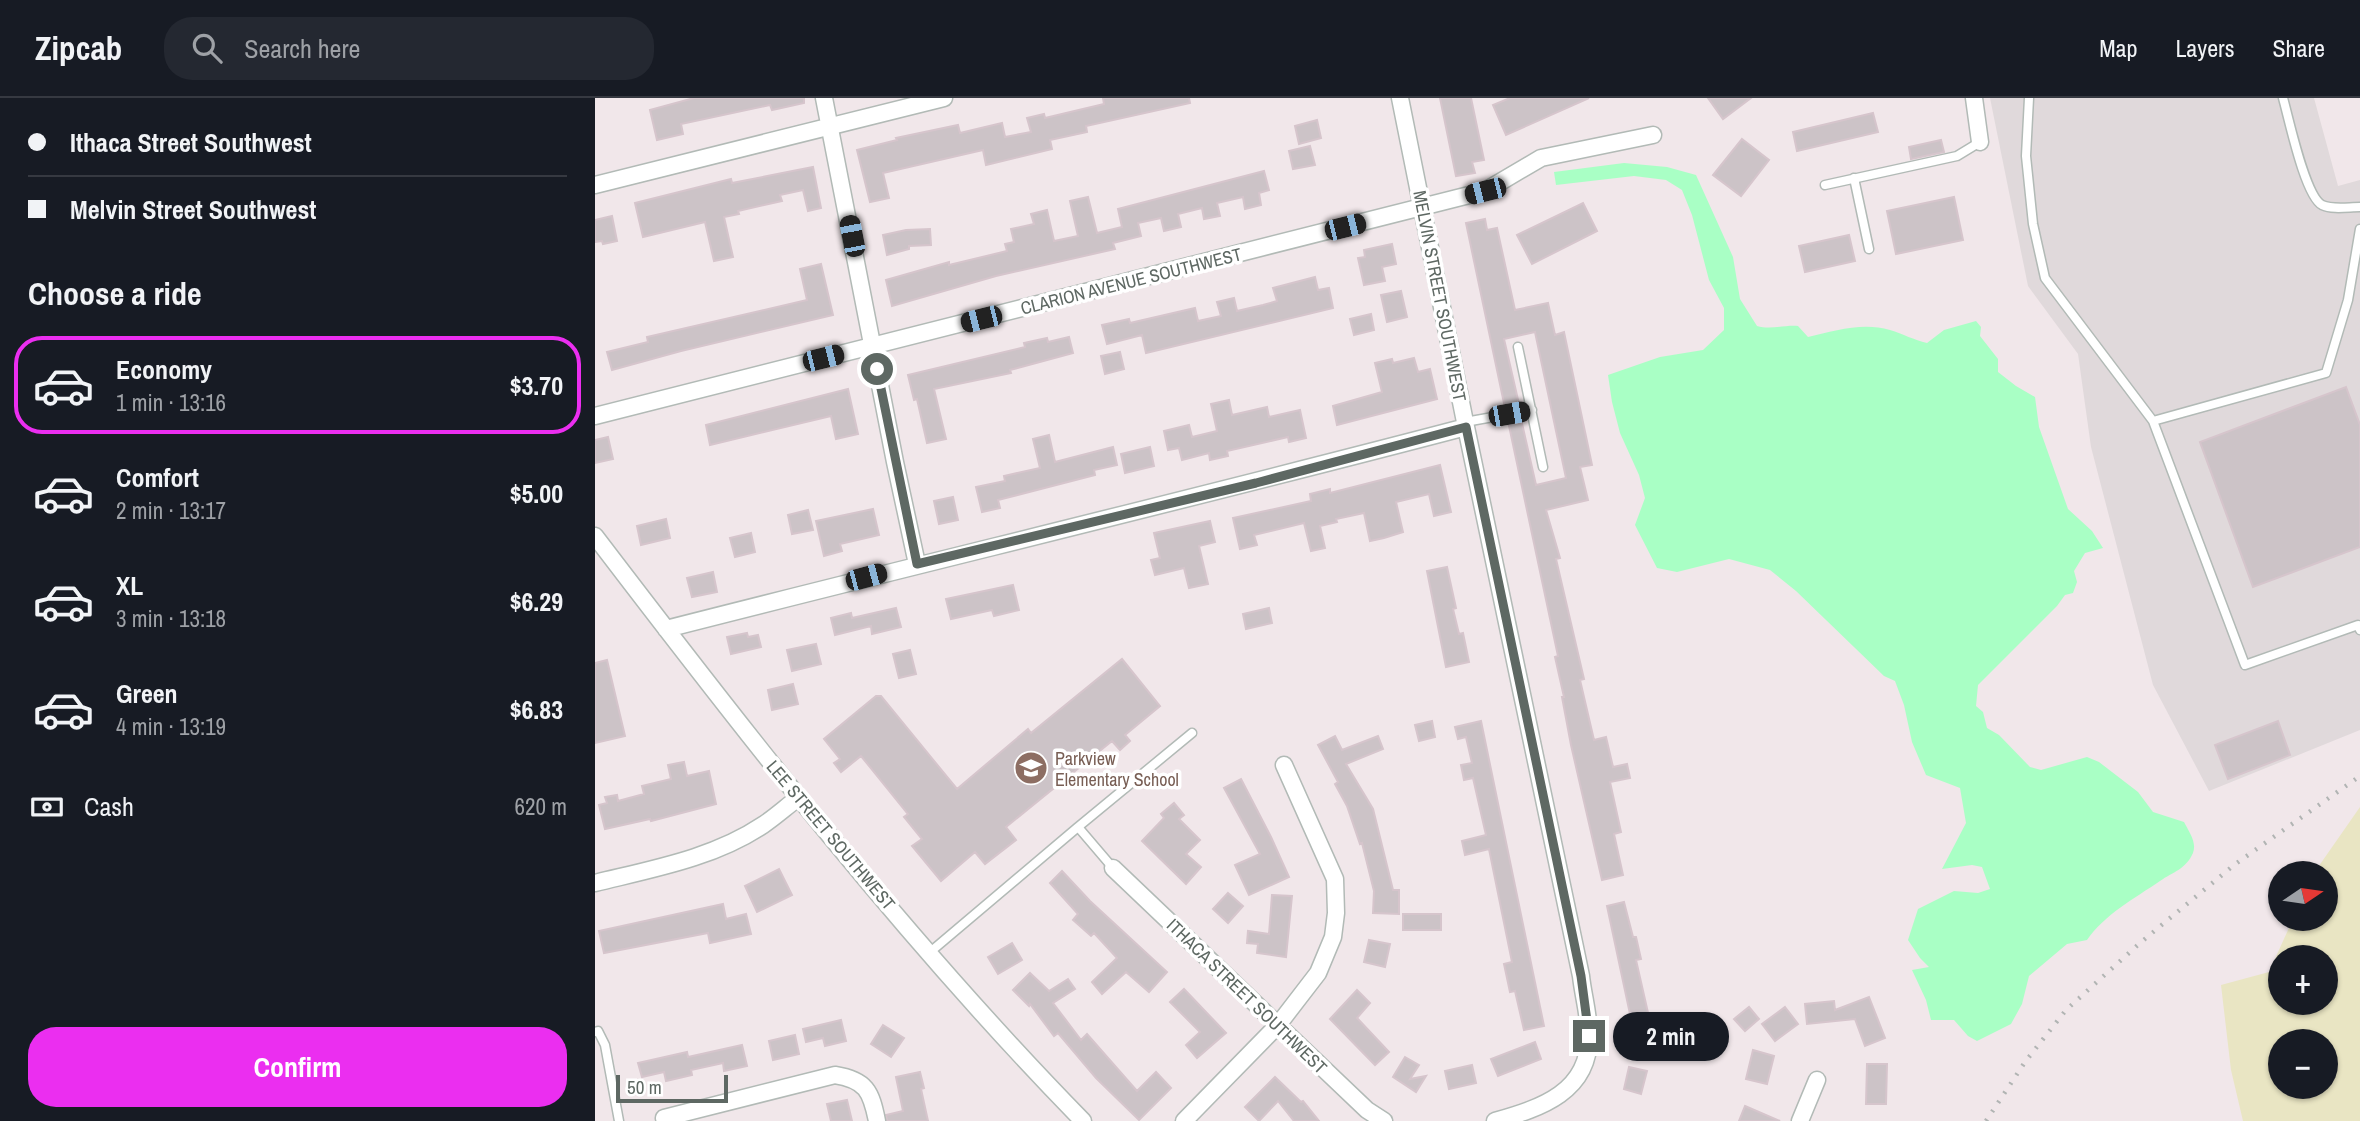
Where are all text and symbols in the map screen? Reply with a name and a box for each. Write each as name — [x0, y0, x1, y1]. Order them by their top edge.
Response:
search box — [164, 17, 654, 80]
text: Zipcab — [35, 26, 122, 70]
icon: search — [188, 29, 226, 67]
text: Search here — [244, 31, 360, 66]
text: Map — [2099, 32, 2137, 64]
text: Layers — [2175, 32, 2234, 64]
text: Share — [2272, 32, 2325, 64]
text: Ithaca Street Southwest — [70, 125, 312, 160]
car — [1463, 176, 1508, 206]
street label: MELVIN STREET SOUTHWEST — [1407, 188, 1473, 404]
text: Melvin Street Southwest — [70, 192, 316, 227]
car — [1323, 212, 1368, 242]
car — [838, 213, 867, 259]
street label: CLARION AVENUE SOUTHWEST — [1018, 241, 1244, 321]
text: Choose a ride — [28, 272, 202, 315]
car — [959, 304, 1004, 334]
car — [801, 343, 846, 373]
text: Economy — [116, 352, 212, 387]
route start — [861, 353, 893, 385]
icon: car — [32, 354, 95, 417]
text: $3.70 — [510, 368, 563, 403]
text: 1 min · 13:16 — [116, 387, 226, 418]
car — [1487, 400, 1532, 428]
text: Comfort — [116, 460, 199, 495]
icon: car — [32, 462, 95, 525]
text: $5.00 — [510, 476, 563, 511]
text: 2 min · 13:17 — [116, 495, 226, 526]
car — [843, 561, 890, 593]
text: XL — [116, 568, 143, 603]
icon: car — [32, 570, 95, 633]
text: $6.29 — [510, 584, 563, 619]
text: 3 min · 13:18 — [116, 603, 226, 634]
text: Green — [116, 676, 178, 711]
icon: car — [32, 678, 95, 741]
text: $6.83 — [510, 692, 563, 727]
text: 4 min · 13:19 — [116, 711, 226, 742]
place label: Parkview Elementary School — [1055, 746, 1179, 792]
school or university icon: Parkview Elementary School — [1012, 749, 1050, 787]
street label: LEE STREET SOUTHWEST — [761, 755, 901, 915]
icon: cash — [28, 788, 66, 826]
text: Cash — [84, 789, 134, 824]
text: 620 m — [515, 791, 567, 822]
north arrow — [2268, 861, 2338, 931]
map controls — [2268, 861, 2338, 1099]
street label: ITHACA STREET SOUTHWEST — [1161, 913, 1333, 1079]
button: + — [2268, 945, 2338, 1015]
callout: 2 min — [1613, 1012, 1729, 1060]
route end — [1573, 1020, 1605, 1052]
text: 2 min — [1646, 1021, 1696, 1052]
button: Confirm — [28, 1027, 567, 1107]
button: − — [2268, 1029, 2338, 1099]
scale bar — [616, 1072, 728, 1104]
text: 50 m — [627, 1074, 662, 1100]

